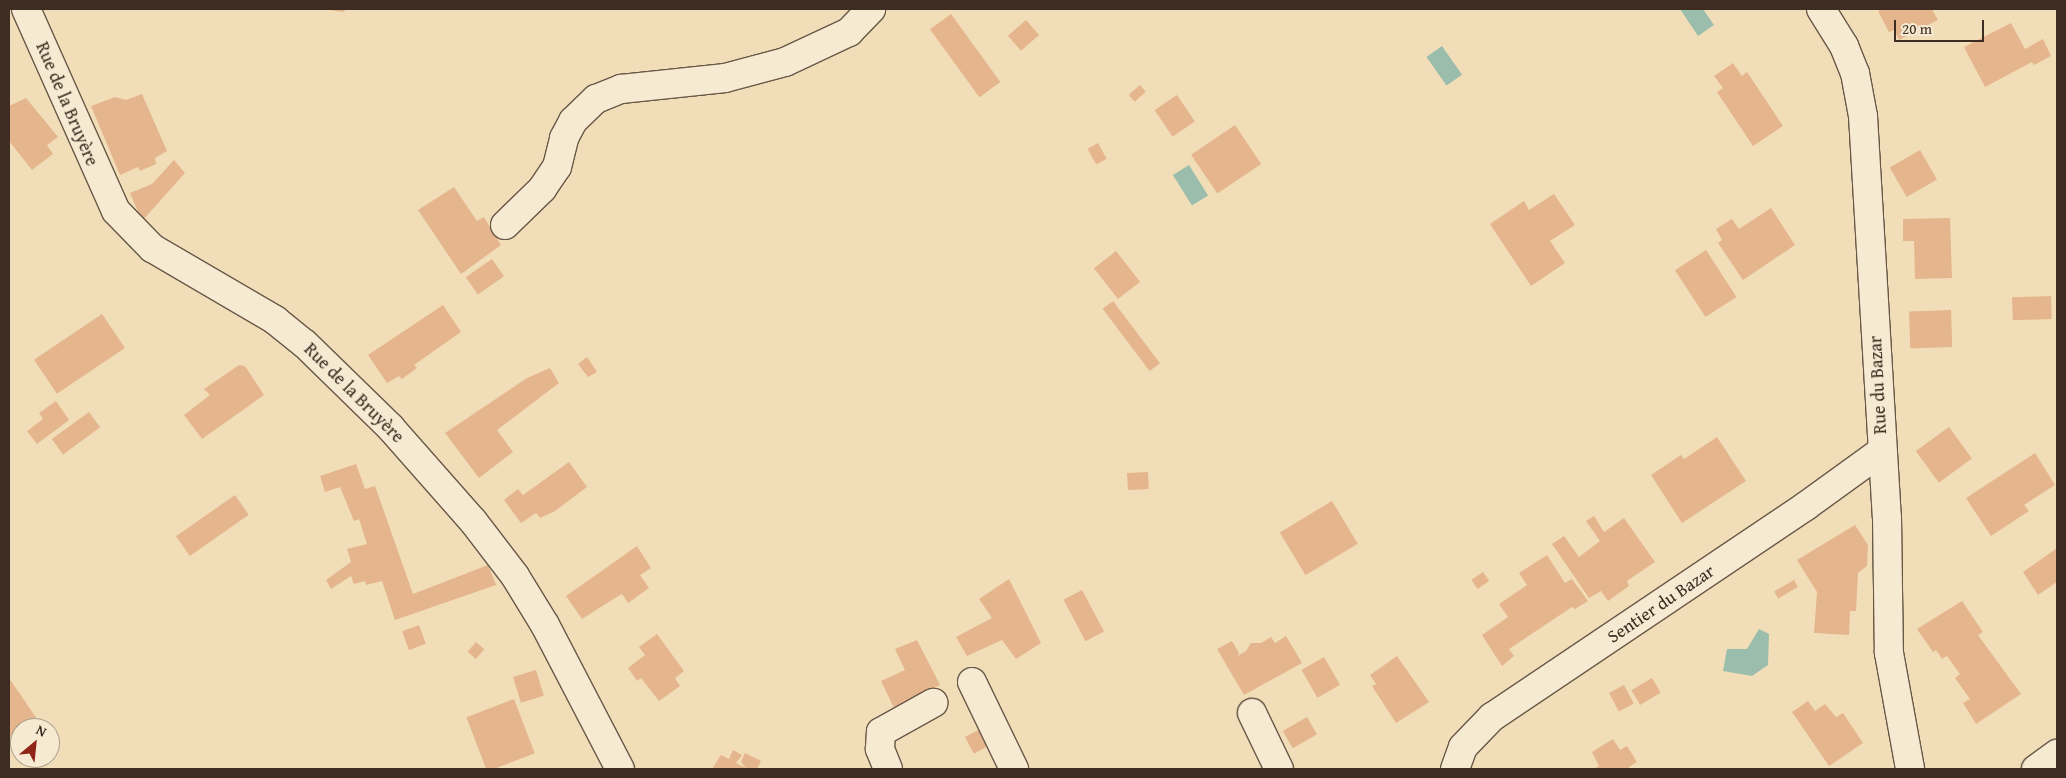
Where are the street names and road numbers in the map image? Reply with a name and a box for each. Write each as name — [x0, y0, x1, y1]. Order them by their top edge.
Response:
street label: Rue de la Bruyère — [31, 39, 103, 169]
street label: Rue du Bazar — [1865, 335, 1891, 435]
street label: Rue de la Bruyère — [300, 339, 408, 447]
street label: Sentier du Bazar — [1603, 560, 1719, 648]

